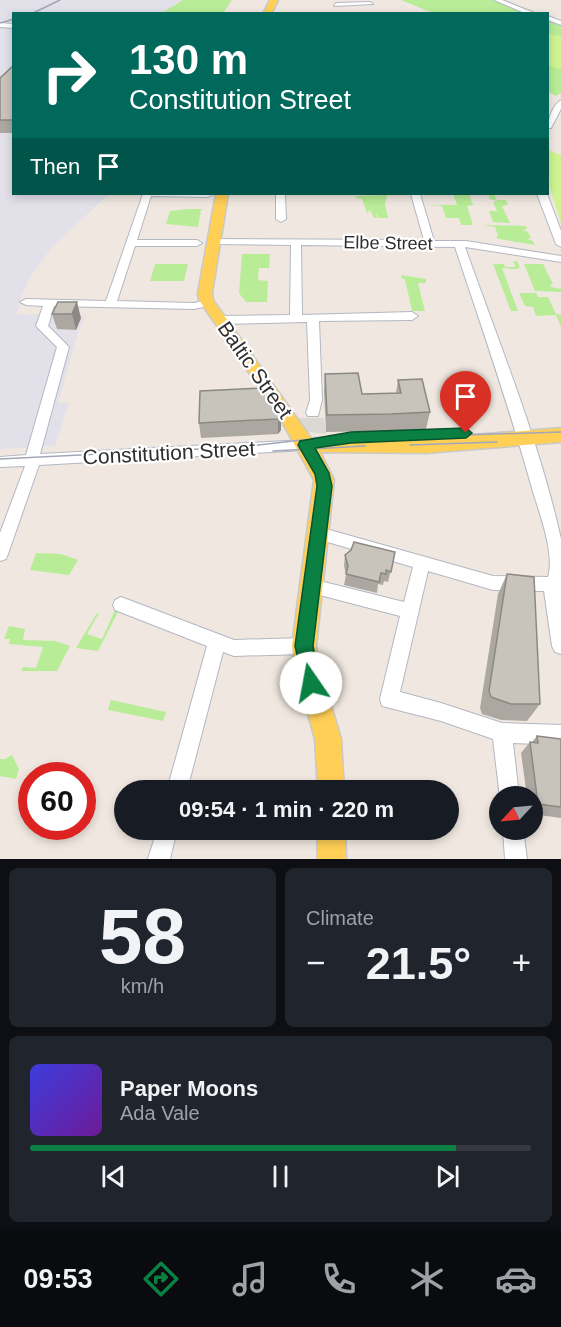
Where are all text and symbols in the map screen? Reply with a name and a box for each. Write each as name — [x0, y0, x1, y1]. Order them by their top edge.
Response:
icon: right — [30, 36, 108, 114]
text: 130 m — [129, 36, 248, 83]
text: Constitution Street — [129, 85, 351, 115]
icon: arrive — [92, 150, 125, 183]
text: Then — [30, 154, 80, 179]
street label: Elbe Street — [343, 232, 433, 254]
street label: Baltic Street — [214, 317, 297, 423]
pin — [440, 371, 491, 433]
icon: arrive — [449, 380, 482, 413]
street label: Constitution Street — [82, 436, 256, 469]
position arrow — [279, 651, 343, 715]
speed limit sign: 60 — [18, 762, 96, 840]
north arrow — [489, 786, 543, 840]
map controls — [489, 786, 543, 840]
text: 09:54 · 1 min · 220 m — [179, 797, 394, 822]
text: 58 — [99, 892, 186, 980]
text: Climate — [306, 907, 374, 929]
text: 21.5° — [366, 938, 471, 989]
text: − — [306, 944, 325, 981]
text: + — [512, 944, 531, 981]
text: km/h — [121, 975, 164, 997]
text: Paper Moons — [120, 1076, 258, 1101]
text: Ada Vale — [120, 1102, 200, 1124]
icon: previous — [97, 1160, 130, 1193]
icon: pause — [264, 1160, 297, 1193]
icon: next — [431, 1160, 464, 1193]
icon: directions — [140, 1258, 182, 1300]
icon: music — [229, 1258, 271, 1300]
icon: phone — [318, 1258, 360, 1300]
icon: climate — [406, 1258, 448, 1300]
icon: car — [495, 1258, 537, 1300]
text: 09:53 — [23, 1264, 93, 1294]

